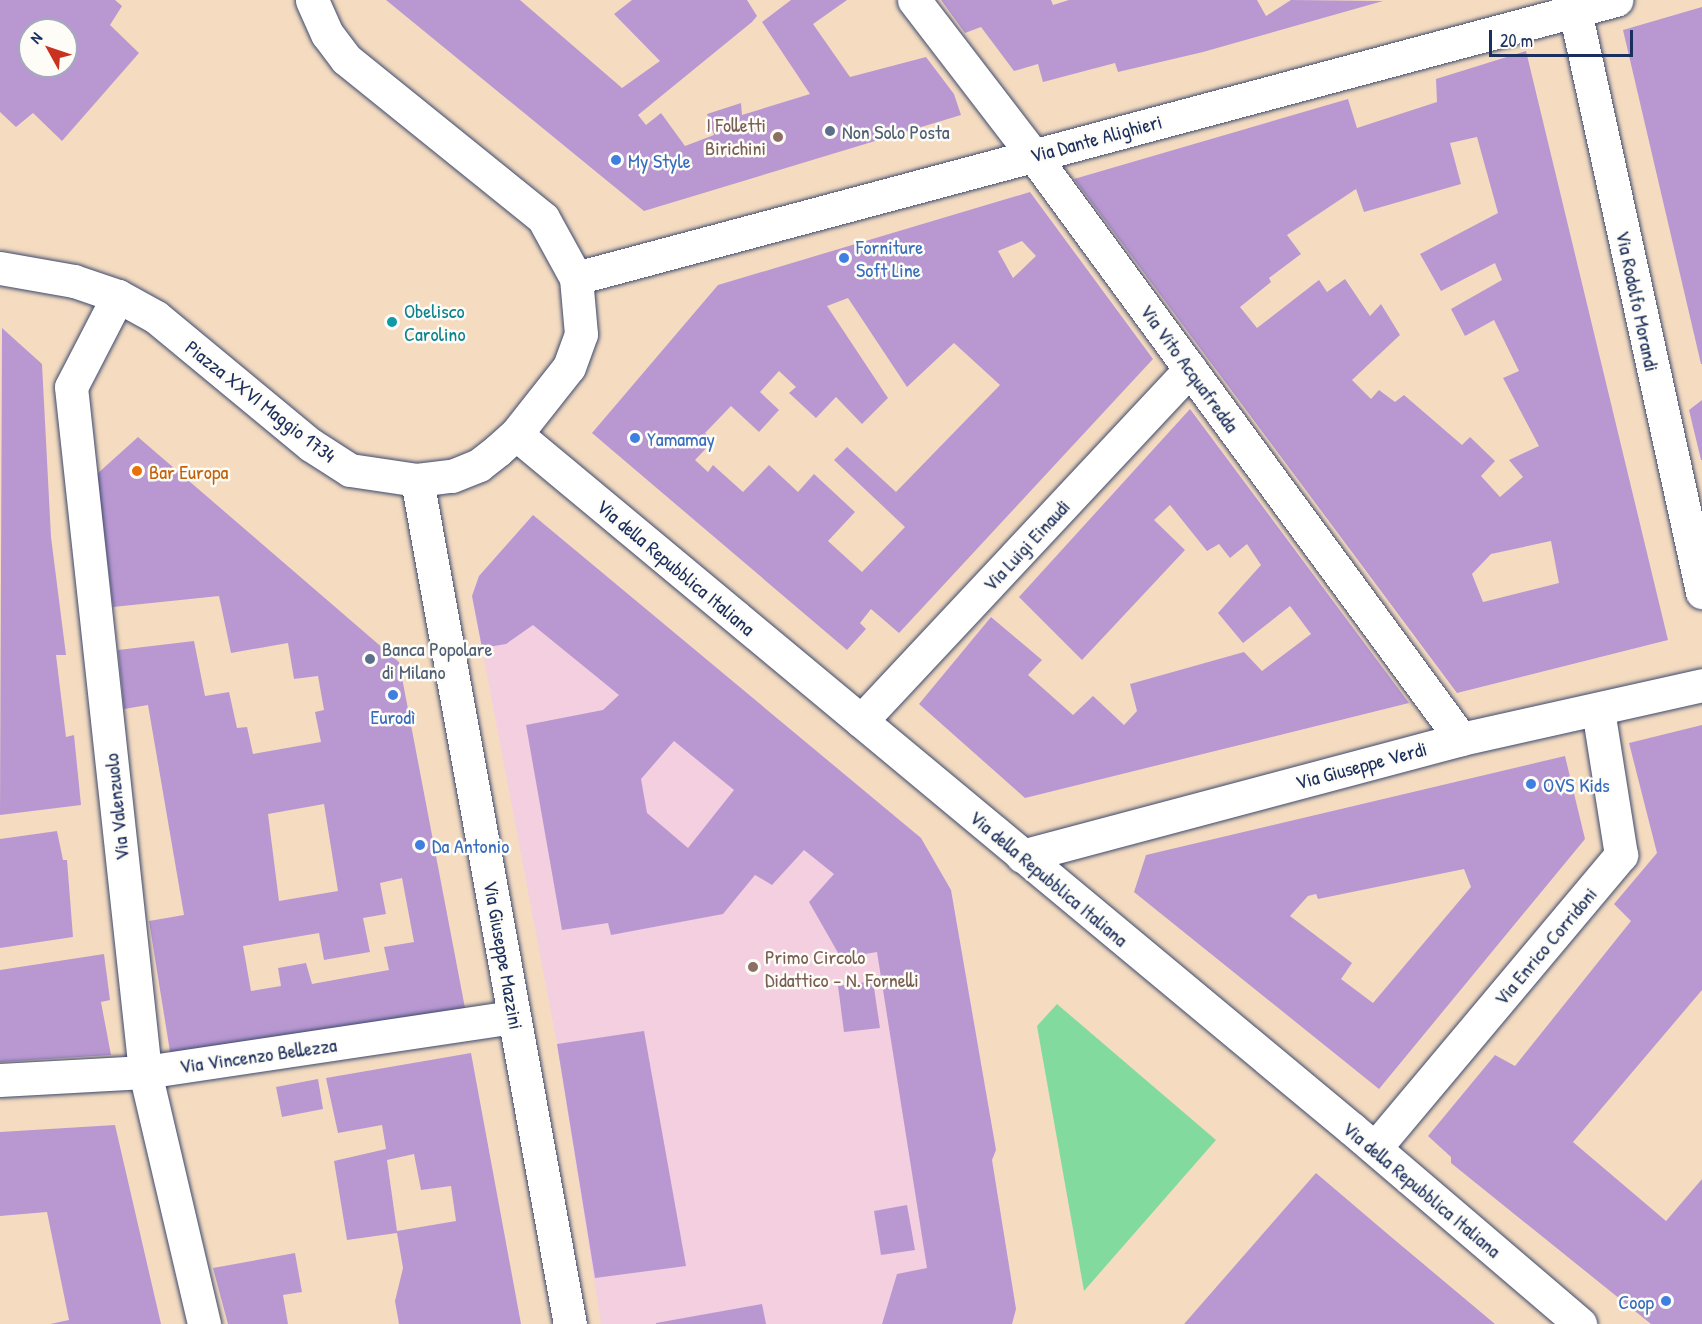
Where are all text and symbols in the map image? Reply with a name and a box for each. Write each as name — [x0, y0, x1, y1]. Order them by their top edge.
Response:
north arrow — [18, 18, 78, 78]
scale bar — [1492, 18, 1636, 56]
text: N — [25, 27, 47, 48]
text: 20 m — [1500, 28, 1533, 53]
street label: Via Dante Alighieri — [1027, 109, 1165, 167]
place label: I Folletti Birichini — [705, 113, 766, 160]
place label: Non Solo Posta — [842, 119, 950, 143]
marker: Non Solo Posta — [823, 124, 837, 138]
marker: I Folletti Birichini — [771, 130, 785, 144]
place label: My Style — [628, 148, 691, 172]
marker: My Style — [609, 153, 623, 167]
street label: Via Rodolfo Morandi — [1611, 228, 1665, 374]
place label: Forniture Soft Line — [856, 234, 923, 281]
marker: Forniture Soft Line — [837, 251, 851, 265]
place label: Obelisco Carolino — [404, 298, 465, 345]
street label: Via Vito Acquafredda — [1136, 299, 1244, 437]
marker: Obelisco Carolino — [385, 315, 399, 329]
street label: Piazza XXVI Maggio 1734 — [181, 335, 341, 467]
place label: Yamamay — [647, 426, 715, 450]
marker: Yamamay — [628, 431, 642, 445]
place label: Bar Europa — [149, 459, 228, 483]
marker: Bar Europa — [130, 464, 144, 478]
street label: Via della Repubblica Italiana — [592, 494, 760, 640]
street label: Via Luigi Einaudi — [977, 494, 1075, 596]
place label: Banca Popolare di Milano — [382, 636, 492, 683]
marker: Banca Popolare di Milano — [363, 652, 377, 666]
marker: Eurodì — [386, 688, 400, 702]
place label: Eurodì — [371, 704, 415, 728]
street label: Via Giuseppe Verdi — [1293, 736, 1429, 794]
street label: Via Valenzuolo — [98, 752, 134, 862]
place label: OVS Kids — [1543, 772, 1610, 796]
marker: OVS Kids — [1524, 777, 1538, 791]
street label: Via della Repubblica Italiana — [965, 805, 1133, 951]
place label: Da Antonio — [432, 833, 509, 857]
marker: Da Antonio — [413, 838, 427, 852]
street label: Via Giuseppe Mazzini — [479, 879, 529, 1031]
street label: Via Enrico Corridoni — [1489, 882, 1601, 1010]
place label: Primo Circolo Didattico - N. Fornelli — [765, 944, 919, 991]
marker: Primo Circolo Didattico - N. Fornelli — [746, 960, 760, 974]
street label: Via Vincenzo Bellezza — [178, 1032, 338, 1078]
street label: Via della Repubblica Italiana — [1338, 1116, 1506, 1262]
place label: Coop — [1618, 1289, 1654, 1313]
marker: Coop — [1659, 1294, 1673, 1308]

